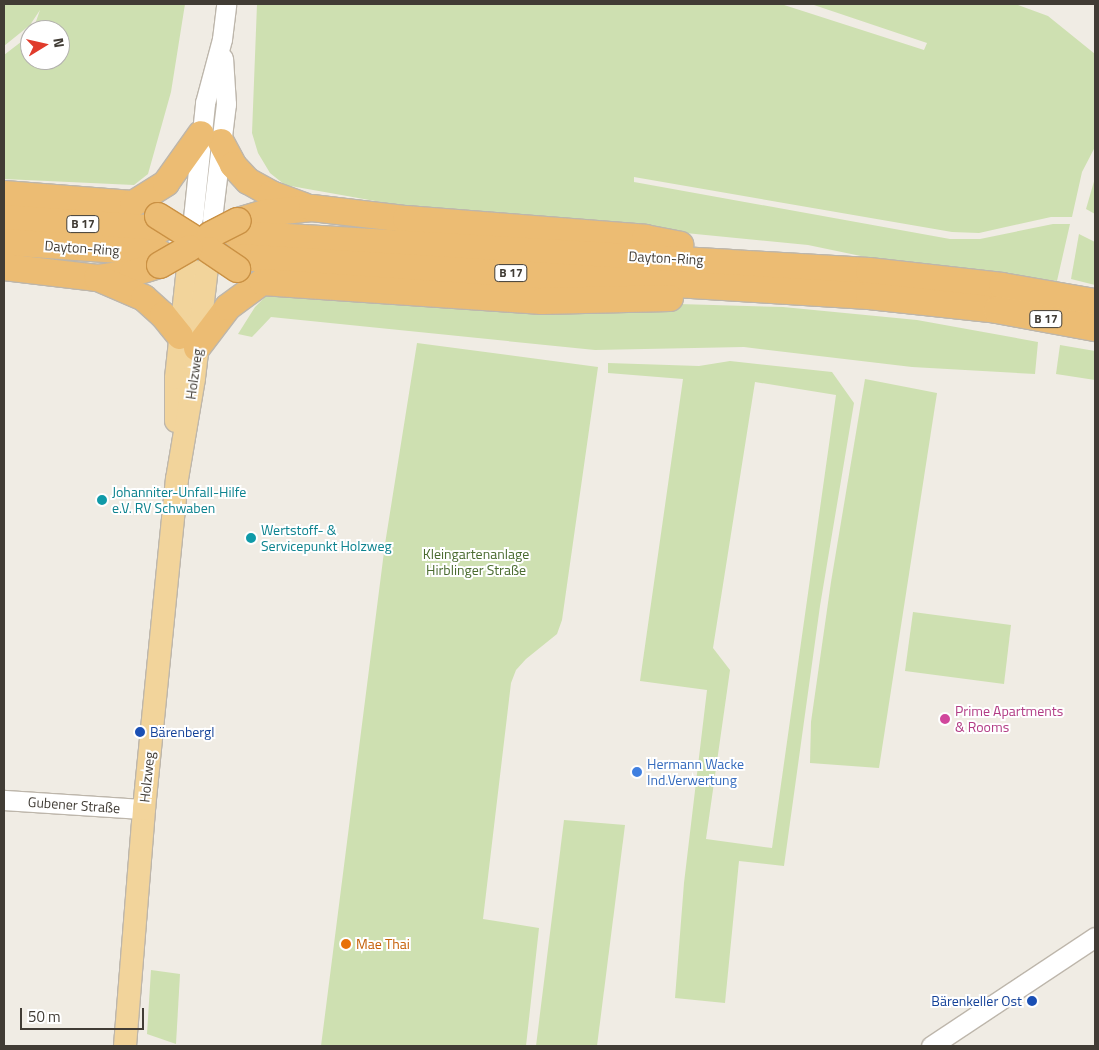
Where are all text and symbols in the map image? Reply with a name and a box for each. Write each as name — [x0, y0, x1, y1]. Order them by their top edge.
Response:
north arrow — [20, 20, 70, 70]
text: N — [48, 36, 70, 49]
road number: B 17 — [66, 214, 100, 233]
street label: Dayton-Ring — [44, 237, 120, 259]
street label: Dayton-Ring — [628, 248, 704, 268]
road number: B 17 — [494, 264, 528, 282]
road number: B 17 — [1028, 310, 1064, 328]
street label: Holzweg — [182, 347, 206, 401]
place label: Johanniter-Unfall-Hilfe e.V. RV Schwaben — [112, 484, 246, 516]
marker: Johanniter-Unfall-Hilfe e.V. RV Schwaben — [96, 494, 108, 506]
place label: Wertstoff- & Servicepunkt Holzweg — [261, 522, 392, 554]
marker: Wertstoff- & Servicepunkt Holzweg — [245, 532, 257, 544]
park label: Kleingartenanlage Hirblinger Straße — [423, 546, 529, 578]
place label: Prime Apartments & Rooms — [955, 703, 1063, 736]
marker: Prime Apartments & Rooms — [939, 713, 951, 725]
place label: Bärenbergl — [150, 724, 215, 740]
marker: Bärenbergl — [134, 726, 146, 738]
street label: Holzweg — [136, 751, 158, 803]
place label: Hermann Wacke Ind.Verwertung — [647, 756, 744, 789]
marker: Hermann Wacke Ind.Verwertung — [631, 766, 643, 778]
street label: Gubener Straße — [27, 793, 121, 817]
place label: Mae Thai — [356, 936, 410, 952]
marker: Mae Thai — [340, 938, 352, 950]
place label: Bärenkeller Ost — [931, 993, 1022, 1009]
marker: Bärenkeller Ost — [1026, 995, 1038, 1007]
scale bar — [22, 998, 146, 1030]
text: 50 m — [28, 1005, 61, 1028]

